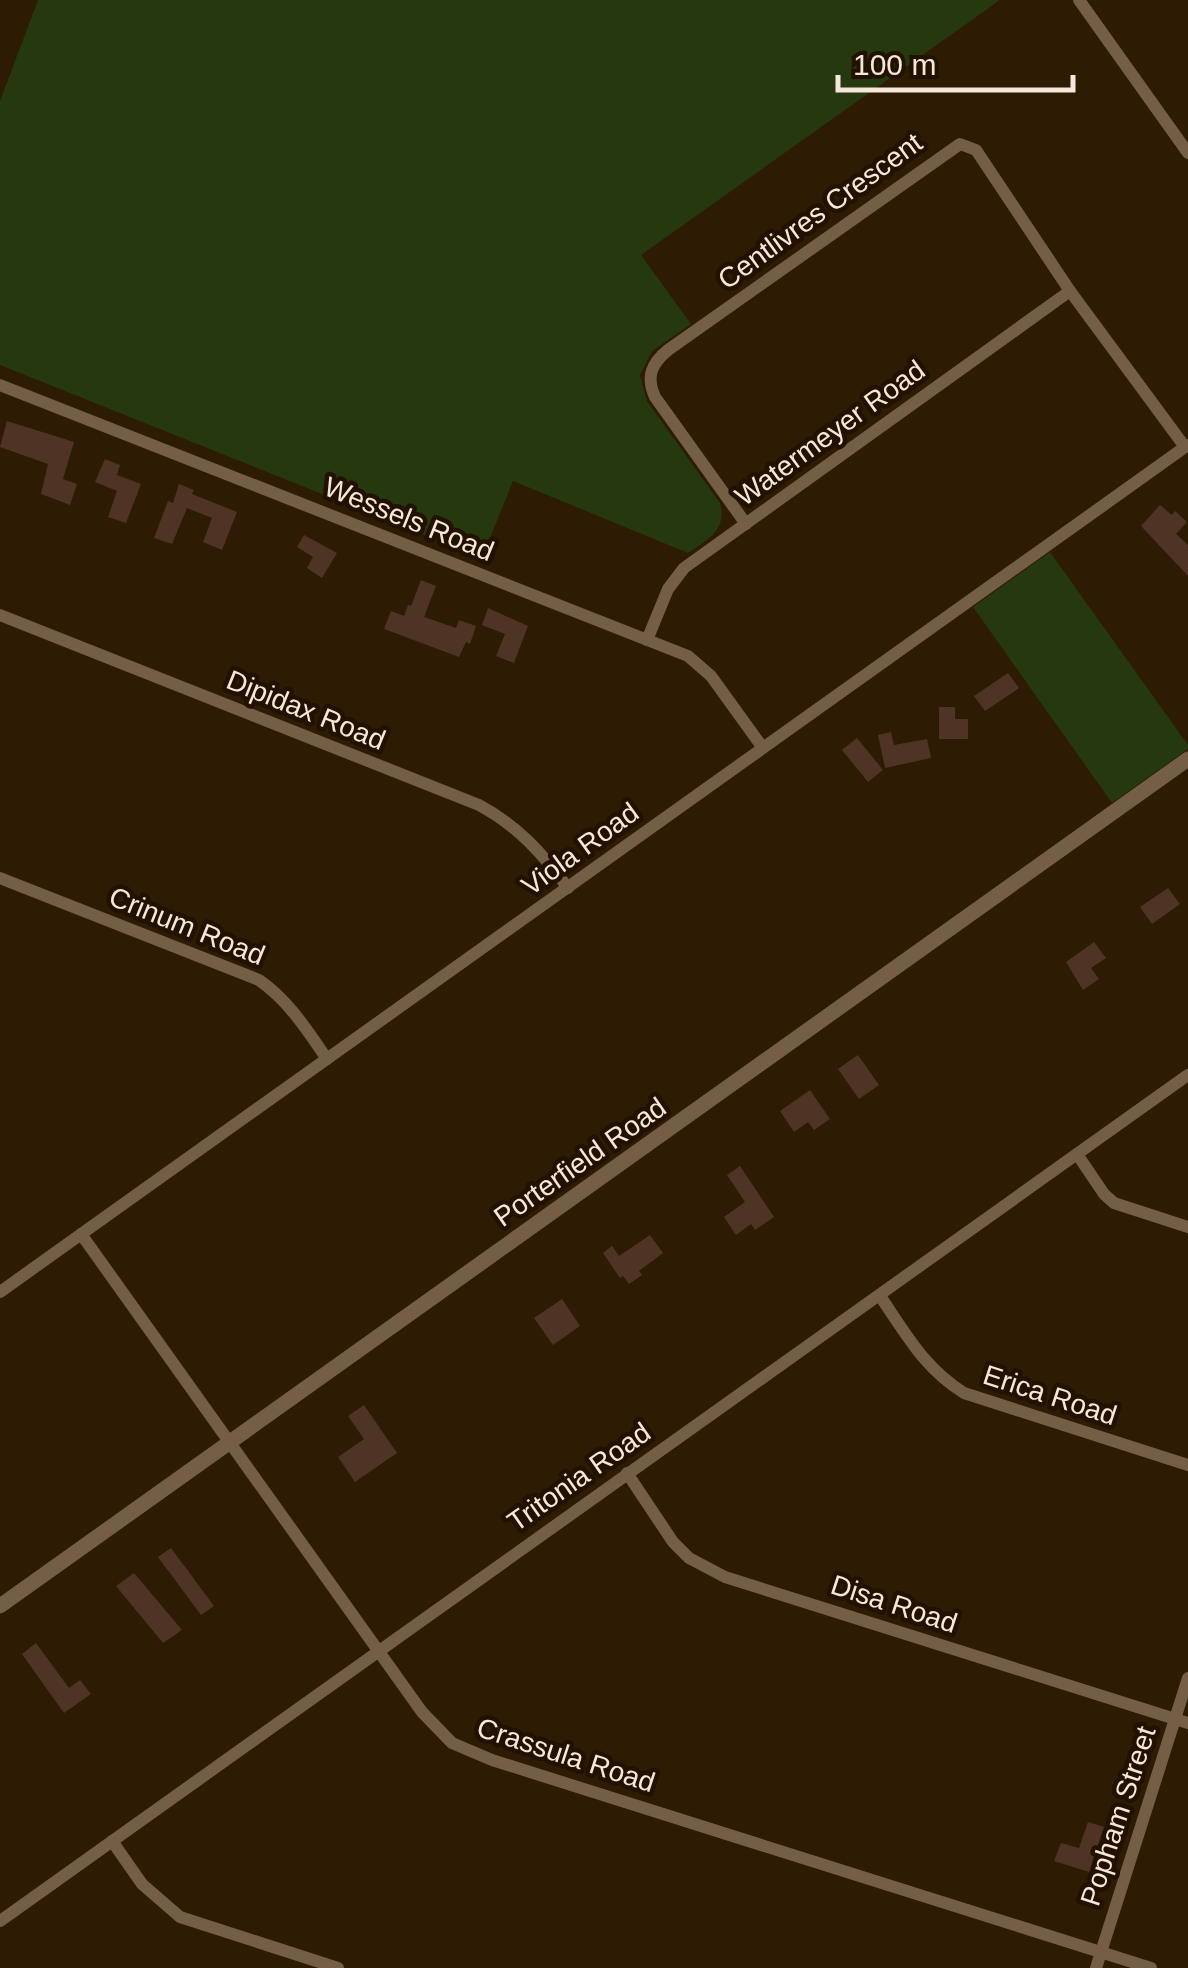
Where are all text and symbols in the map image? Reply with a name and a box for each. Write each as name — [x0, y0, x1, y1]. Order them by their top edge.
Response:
scale bar — [838, 30, 1073, 92]
text: 100 m — [853, 48, 936, 81]
street label: Centlivres Crescent — [712, 127, 928, 295]
street label: Watermeyer Road — [729, 354, 931, 512]
street label: Wessels Road — [320, 471, 498, 567]
street label: Dipidax Road — [222, 664, 390, 756]
street label: Viola Road — [516, 796, 644, 902]
street label: Crinum Road — [105, 881, 269, 971]
street label: Porterfield Road — [488, 1091, 672, 1233]
street label: Erica Road — [979, 1359, 1121, 1431]
street label: Tritonia Road — [502, 1416, 656, 1538]
street label: Disa Road — [827, 1569, 961, 1639]
street label: Crassula Road — [473, 1712, 659, 1798]
street label: Popham Street — [1074, 1722, 1162, 1910]

